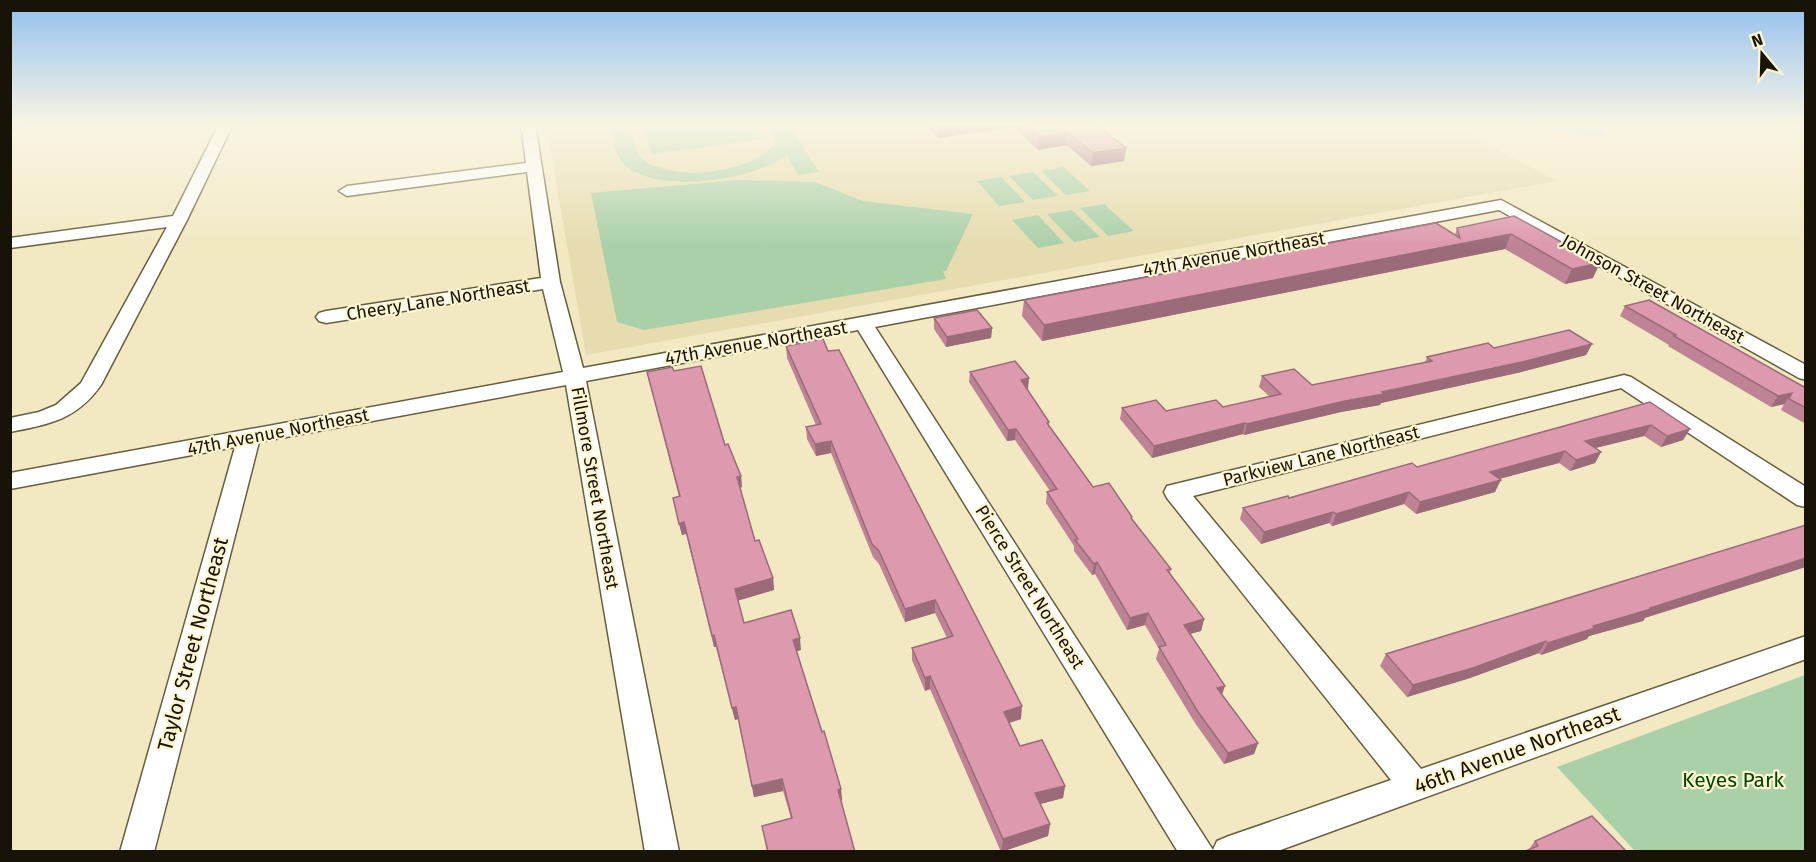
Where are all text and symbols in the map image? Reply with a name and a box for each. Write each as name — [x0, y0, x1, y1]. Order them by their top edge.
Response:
north arrow — [1732, 24, 1792, 84]
text: N — [1749, 30, 1765, 51]
street label: 47th Avenue Northeast — [1141, 227, 1327, 281]
street label: Johnson Street Northeast — [1558, 229, 1749, 349]
street label: Cheery Lane Northeast — [345, 275, 532, 325]
street label: 47th Avenue Northeast — [663, 316, 849, 370]
street label: Fillmore Street Northeast — [566, 385, 624, 591]
street label: 47th Avenue Northeast — [185, 404, 371, 460]
street label: Parkview Lane Northeast — [1221, 421, 1422, 491]
street label: Pierce Street Northeast — [971, 501, 1090, 673]
street label: Taylor Street Northeast — [152, 534, 234, 754]
street label: 46th Avenue Northeast — [1410, 700, 1624, 799]
park label: Keyes Park — [1682, 767, 1784, 793]

